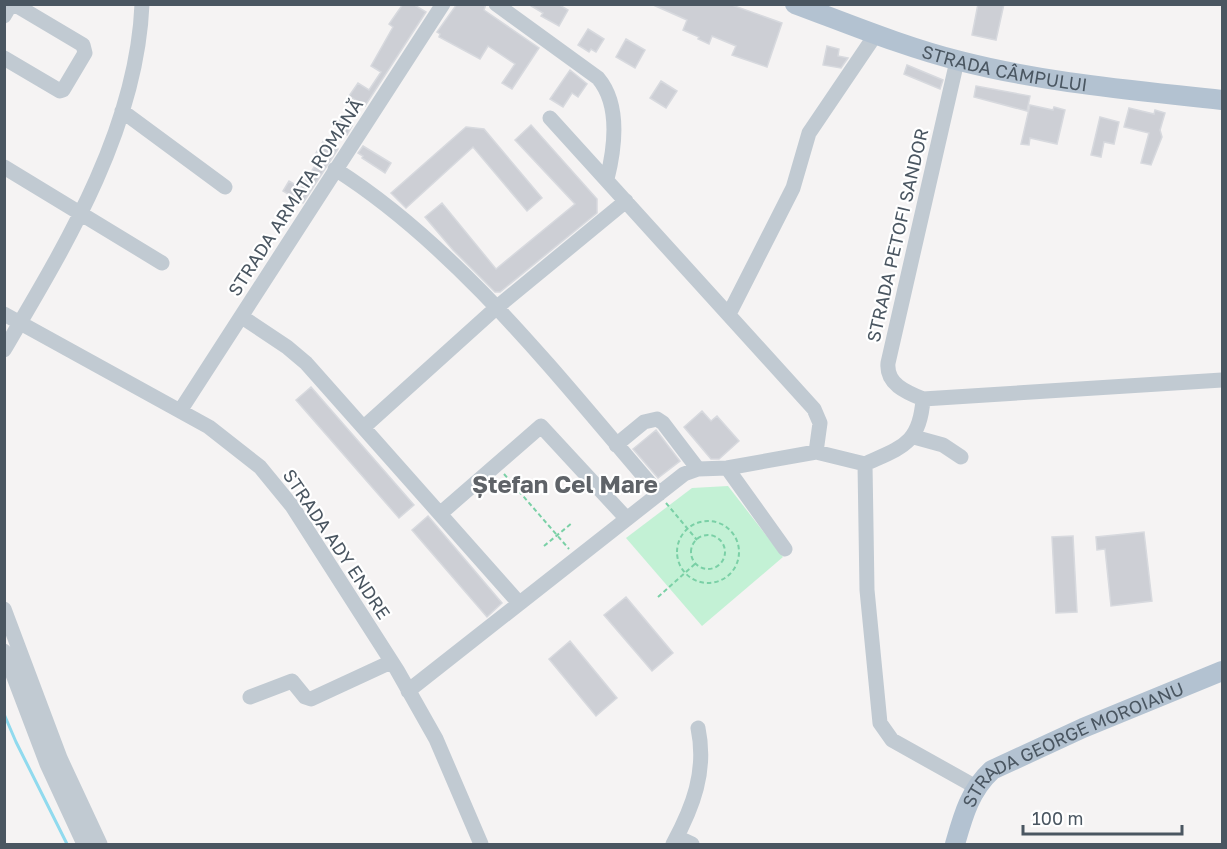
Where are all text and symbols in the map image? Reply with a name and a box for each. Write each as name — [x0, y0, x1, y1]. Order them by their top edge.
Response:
street label: STRADA CÂMPULUI — [919, 40, 1089, 96]
street label: STRADA ARMATA ROMÂNĂ — [223, 94, 367, 300]
street label: STRADA PETOFI SANDOR — [862, 126, 932, 344]
street label: STRADA ADY ENDRE — [279, 465, 395, 623]
district label: Ștefan Cel Mare — [472, 469, 658, 498]
street label: STRADA GEORGE MOROIANU — [957, 677, 1187, 811]
scale bar — [1023, 798, 1182, 836]
text: 100 m — [1032, 807, 1083, 829]

